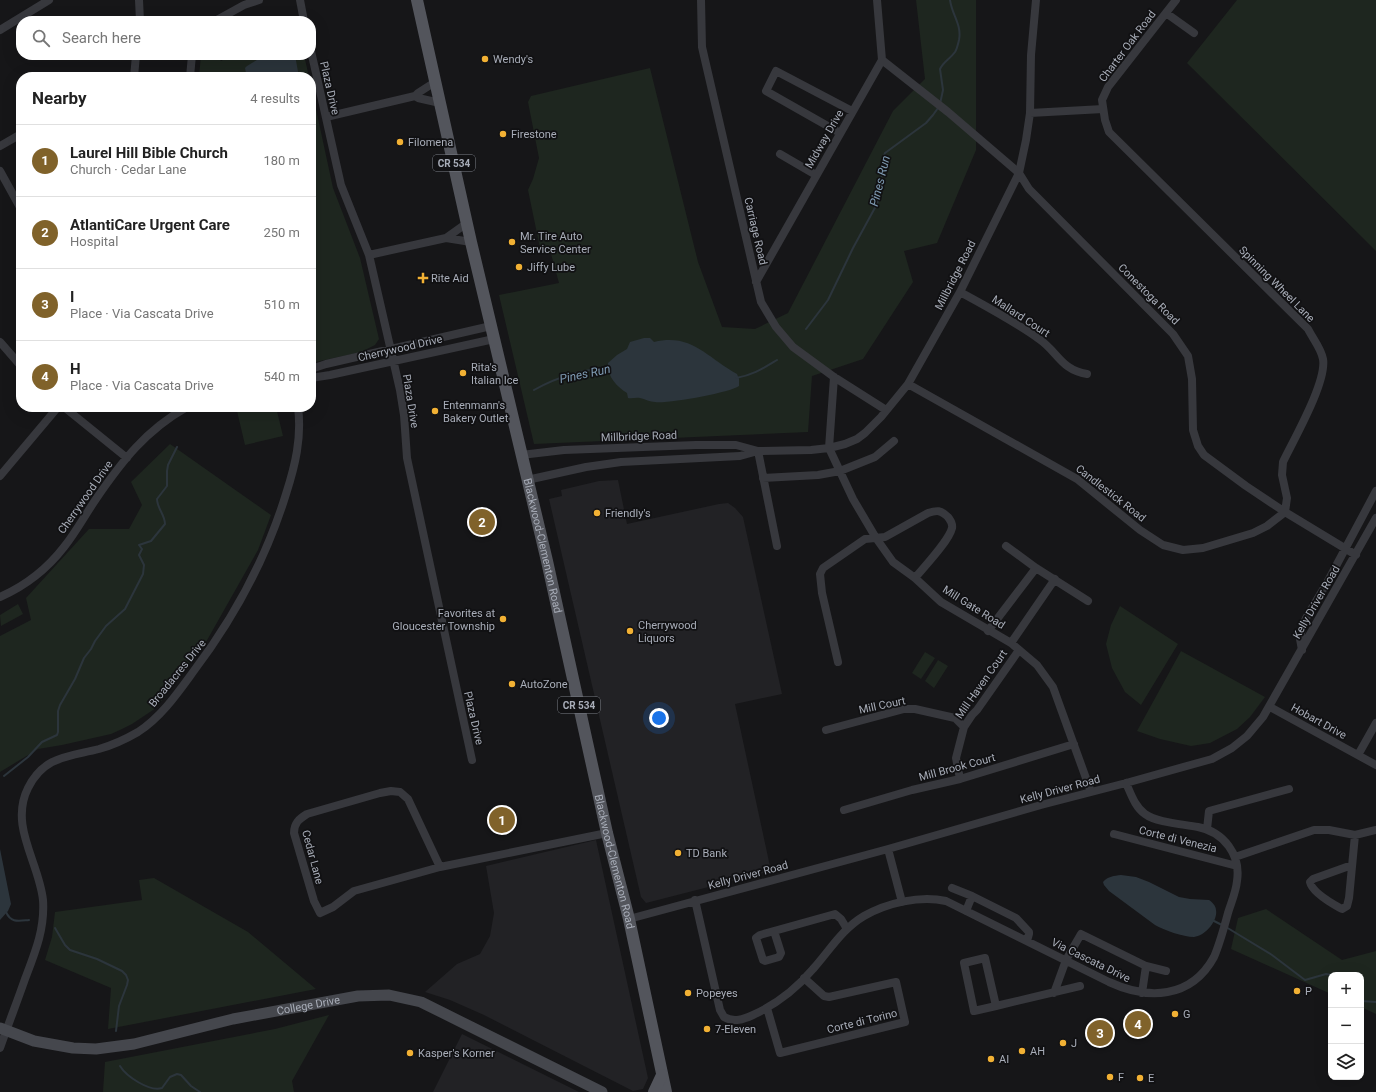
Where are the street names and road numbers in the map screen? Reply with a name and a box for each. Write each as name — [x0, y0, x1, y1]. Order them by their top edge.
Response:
street label: Charter Oak Road — [1096, 8, 1159, 85]
street label: Plaza Drive — [317, 60, 342, 116]
street label: Midway Drive — [802, 108, 846, 171]
road number: CR 534 — [433, 155, 475, 171]
street label: Carriage Road — [741, 196, 770, 266]
street label: Millbridge Road — [932, 238, 979, 312]
street label: Spinning Wheel Lane — [1236, 244, 1317, 325]
street label: Conestoga Road — [1115, 261, 1182, 328]
street label: Mallard Court — [989, 293, 1053, 340]
street label: Cherrywood Drive — [357, 332, 444, 365]
street label: Plaza Drive — [400, 373, 421, 429]
street label: Millbridge Road — [601, 429, 677, 444]
street label: Cherrywood Drive — [55, 458, 116, 536]
street label: Candlestick Road — [1073, 462, 1148, 525]
street label: Blackwood-Clementon Road — [521, 477, 564, 614]
street label: Kelly Driver Road — [1290, 563, 1343, 641]
street label: Mill Gate Road — [940, 583, 1007, 632]
street label: Broadacres Drive — [146, 637, 209, 710]
street label: Mill Haven Court — [953, 647, 1010, 721]
street label: Plaza Drive — [461, 690, 486, 746]
street label: Mill Court — [858, 694, 907, 717]
road number: CR 534 — [558, 697, 600, 713]
street label: Hobart Drive — [1289, 701, 1349, 742]
street label: Mill Brook Court — [917, 751, 997, 784]
street label: Kelly Driver Road — [1019, 773, 1102, 806]
street label: Blackwood-Clementon Road — [592, 793, 637, 930]
street label: Corte di Venezia — [1138, 824, 1218, 855]
street label: Cedar Lane — [299, 829, 326, 886]
street label: Kelly Driver Road — [707, 859, 790, 892]
street label: Via Cascata Drive — [1049, 936, 1132, 985]
street label: College Drive — [276, 993, 341, 1018]
street label: Corte di Torino — [826, 1006, 899, 1037]

